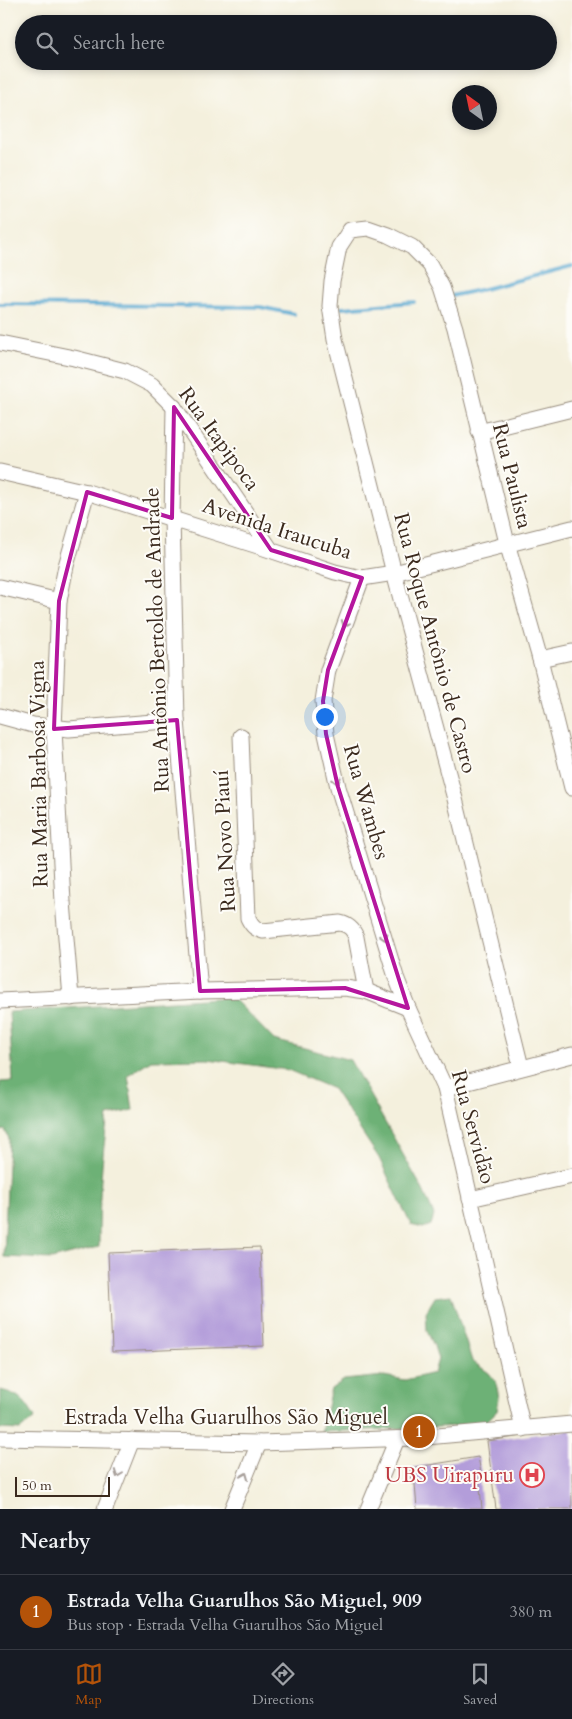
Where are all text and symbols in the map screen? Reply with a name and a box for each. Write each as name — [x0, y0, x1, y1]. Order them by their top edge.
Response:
search box — [15, 15, 557, 70]
icon: search — [33, 29, 61, 57]
text: Search here — [73, 30, 165, 56]
north arrow — [452, 85, 497, 130]
street label: Rua Itapipoca — [171, 381, 267, 497]
street label: Rua Paulista — [485, 420, 539, 532]
street label: Rua Antônio Bertoldo de Andrade — [137, 487, 177, 793]
street label: Avenida Iraucuba — [198, 491, 356, 567]
street label: Rua Roque Antônio de Castro — [386, 510, 484, 776]
one-way arrow — [341, 619, 351, 628]
street label: Rua Maria Barbosa Vigna — [23, 660, 55, 888]
your location — [312, 704, 338, 730]
street label: Rua Wambes — [336, 741, 396, 863]
street label: Rua Novo Piauí — [207, 769, 243, 913]
one-way arrow — [331, 777, 342, 786]
one-way arrow — [378, 932, 388, 941]
street label: Rua Servidão — [444, 1067, 502, 1187]
street label: Estrada Velha Guarulhos São Miguel — [64, 1403, 388, 1432]
pin: 1 — [403, 1413, 435, 1451]
place label: UBS Uirapuru — [385, 1461, 514, 1490]
hospital icon: UBS Uirapuru — [519, 1462, 545, 1488]
one-way arrow — [114, 1469, 124, 1478]
one-way arrow — [239, 1472, 250, 1481]
scale bar — [15, 1474, 110, 1497]
text: 50 m — [22, 1476, 52, 1495]
text: Nearby — [20, 1527, 91, 1556]
text: Estrada Velha Guarulhos São Miguel, 909 — [67, 1588, 422, 1614]
text: 1 — [32, 1601, 40, 1623]
text: 380 m — [510, 1601, 552, 1623]
text: Bus stop · Estrada Velha Guarulhos São Miguel — [67, 1614, 383, 1636]
tab: Map — [75, 1660, 103, 1709]
tab: Directions — [252, 1660, 314, 1709]
tab: Saved — [463, 1660, 497, 1709]

